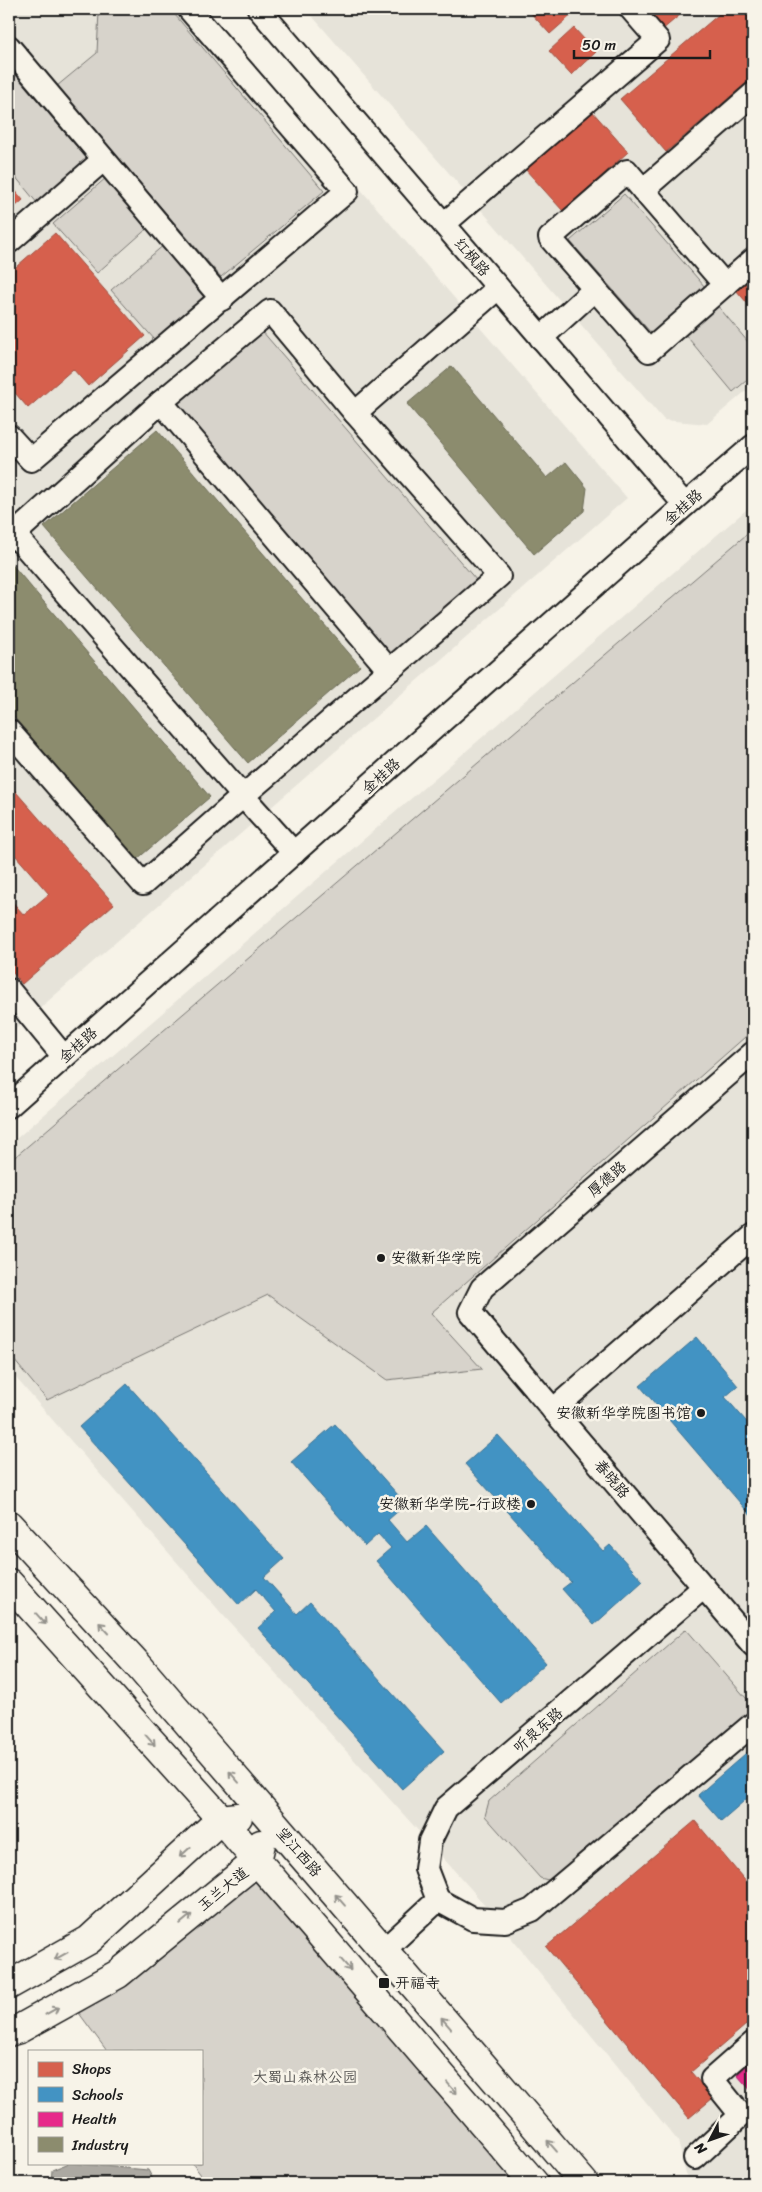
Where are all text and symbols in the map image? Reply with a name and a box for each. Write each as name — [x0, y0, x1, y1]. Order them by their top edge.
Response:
scale bar — [574, 28, 711, 60]
text: 50 m — [582, 32, 617, 58]
street label: 红枫路 — [447, 231, 497, 283]
street label: 金桂路 — [657, 482, 709, 532]
street label: 金桂路 — [356, 751, 406, 801]
street label: 金桂路 — [53, 1020, 103, 1070]
street label: 厚德路 — [581, 1154, 633, 1204]
place label: 安徽新华学院 — [391, 1245, 481, 1271]
marker: 安徽新华学院 — [375, 1252, 387, 1264]
place label: 安徽新华学院图书馆 — [556, 1400, 691, 1426]
marker: 安徽新华学院图书馆 — [695, 1407, 707, 1419]
street label: 春晓路 — [588, 1453, 636, 1505]
place label: 安徽新华学院-行政楼 — [379, 1491, 521, 1517]
marker: 安徽新华学院-行政楼 — [525, 1498, 537, 1510]
one-way arrow — [36, 1612, 47, 1625]
one-way arrow — [98, 1622, 110, 1635]
street label: 听泉东路 — [507, 1701, 569, 1759]
one-way arrow — [144, 1733, 156, 1746]
one-way arrow — [229, 1771, 240, 1784]
street label: 望江西路 — [270, 1821, 328, 1883]
one-way arrow — [179, 1846, 192, 1858]
street label: 玉兰大道 — [191, 1860, 255, 1918]
one-way arrow — [335, 1894, 346, 1907]
one-way arrow — [179, 1914, 192, 1925]
one-way arrow — [55, 1951, 69, 1961]
one-way arrow — [340, 1958, 352, 1971]
place label: 开福寺 — [395, 1970, 440, 1996]
marker: 开福寺 — [377, 1976, 391, 1990]
one-way arrow — [45, 2005, 59, 2015]
one-way arrow — [441, 2017, 452, 2030]
legend — [28, 2050, 202, 2164]
text: Shops — [72, 2056, 112, 2082]
park label: 大蜀山森林公园 — [252, 2064, 358, 2090]
one-way arrow — [446, 2081, 457, 2094]
text: Schools — [72, 2082, 123, 2108]
text: Health — [72, 2106, 117, 2132]
north arrow — [684, 2114, 734, 2164]
text: Industry — [71, 2132, 129, 2158]
text: N — [688, 2136, 714, 2161]
one-way arrow — [547, 2140, 558, 2153]

